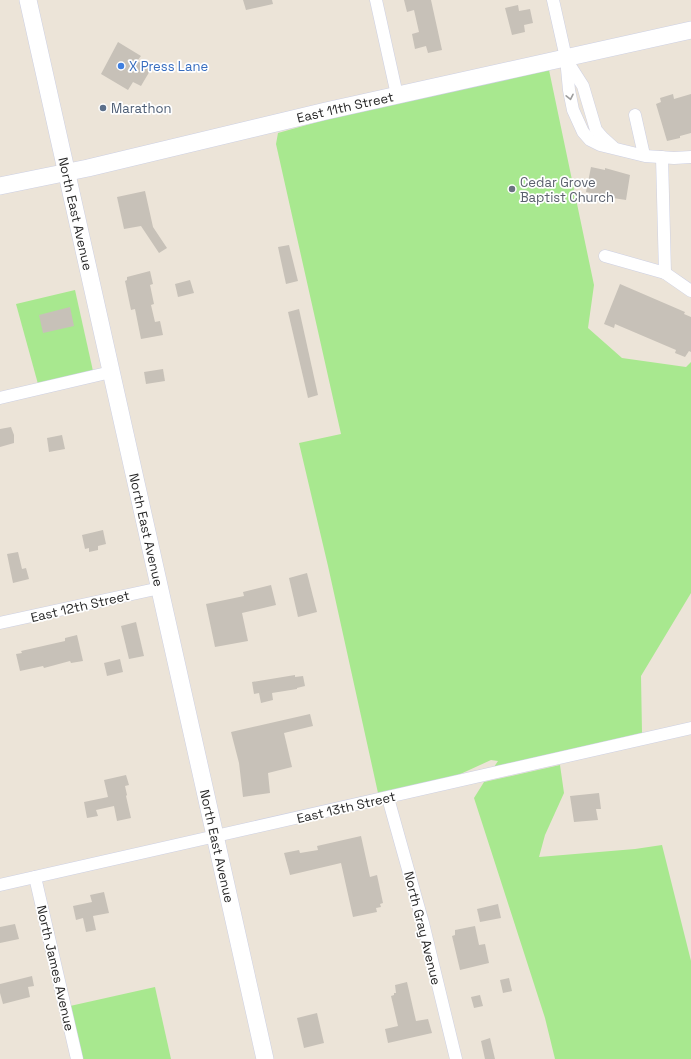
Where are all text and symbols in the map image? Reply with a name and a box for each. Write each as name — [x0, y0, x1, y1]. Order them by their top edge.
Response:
place label: X Press Lane — [129, 58, 208, 75]
marker: X Press Lane — [116, 61, 126, 71]
street label: East 11th Street — [295, 88, 395, 127]
one-way arrow — [565, 93, 573, 100]
place label: Marathon — [111, 100, 171, 117]
marker: Marathon — [98, 103, 108, 113]
street label: North East Avenue — [54, 156, 96, 272]
place label: Cedar Grove Baptist Church — [520, 174, 614, 206]
marker: Cedar Grove Baptist Church — [507, 184, 517, 194]
street label: North East Avenue — [125, 472, 167, 588]
street label: East 12th Street — [29, 587, 131, 626]
street label: North East Avenue — [196, 788, 238, 904]
street label: East 13th Street — [295, 788, 397, 827]
street label: North Gray Avenue — [400, 870, 445, 987]
street label: North James Avenue — [33, 904, 78, 1033]

